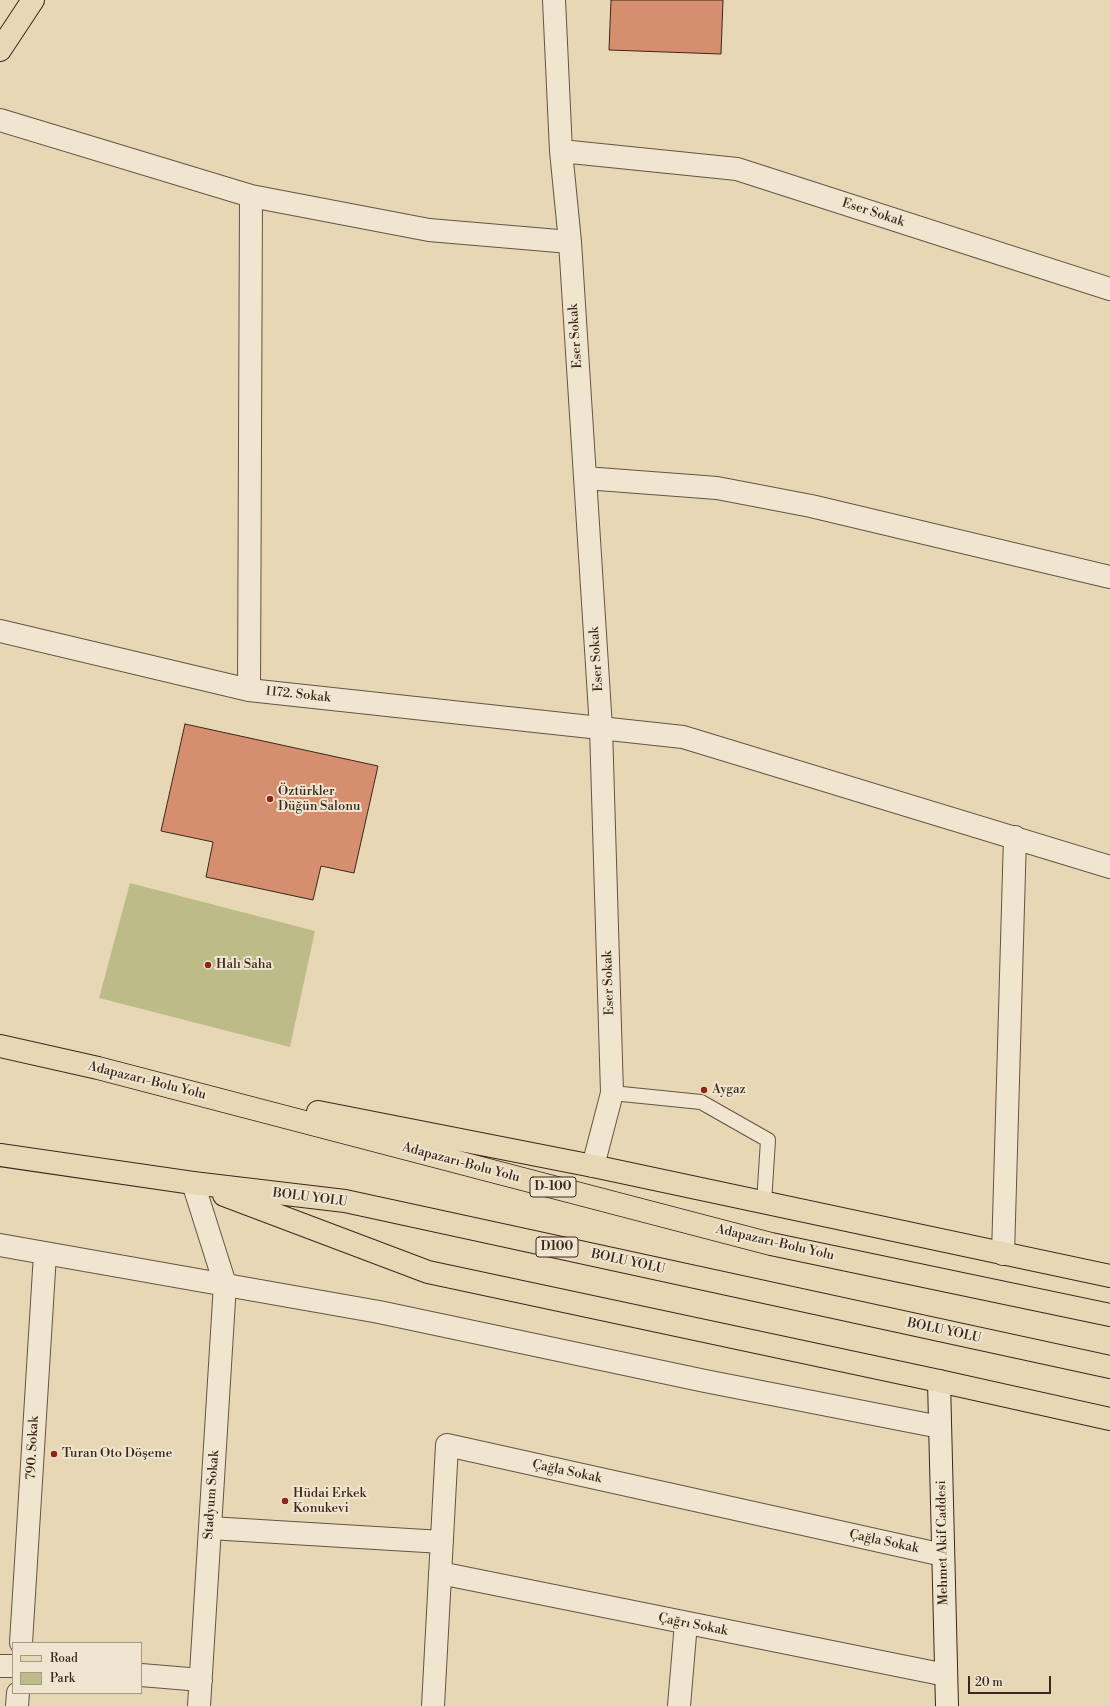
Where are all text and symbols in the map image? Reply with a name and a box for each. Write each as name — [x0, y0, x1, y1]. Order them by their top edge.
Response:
street label: Eser Sokak — [840, 196, 906, 230]
street label: Eser Sokak — [566, 303, 586, 369]
street label: Eser Sokak — [587, 626, 607, 692]
street label: 1172. Sokak — [265, 684, 331, 706]
place label: Öztürkler Düğün Salonu — [278, 784, 360, 815]
marker: Öztürkler Düğün Salonu — [265, 794, 275, 804]
street label: Eser Sokak — [600, 950, 618, 1016]
place label: Halı Saha — [216, 957, 272, 973]
marker: Halı Saha — [203, 960, 213, 970]
street label: Adapazarı-Bolu Yolu — [86, 1059, 208, 1103]
place label: Aygaz — [712, 1082, 746, 1098]
marker: Aygaz — [699, 1085, 709, 1095]
street label: Adapazarı-Bolu Yolu — [400, 1140, 522, 1186]
road number: D-100 — [530, 1177, 576, 1197]
street label: BOLU YOLU — [272, 1186, 348, 1210]
street label: Adapazarı-Bolu Yolu — [714, 1222, 836, 1264]
road number: D100 — [536, 1237, 578, 1257]
street label: BOLU YOLU — [590, 1247, 666, 1277]
street label: BOLU YOLU — [906, 1316, 982, 1346]
street label: 790. Sokak — [24, 1416, 42, 1480]
place label: Turan Oto Döşeme — [62, 1446, 172, 1462]
marker: Turan Oto Döşeme — [49, 1449, 59, 1459]
street label: Stadyum Sokak — [201, 1450, 223, 1540]
street label: Çağla Sokak — [531, 1457, 603, 1487]
street label: Mehmet Akif Caddesi — [934, 1480, 952, 1606]
place label: Hüdai Erkek Konukevi — [293, 1486, 366, 1517]
marker: Hüdai Erkek Konukevi — [280, 1496, 290, 1506]
street label: Çağla Sokak — [848, 1527, 920, 1557]
street label: Çağrı Sokak — [657, 1611, 729, 1639]
legend — [12, 1642, 142, 1694]
text: Road — [50, 1651, 78, 1666]
scale bar — [970, 1668, 1053, 1694]
text: Park — [50, 1671, 75, 1686]
text: 20 m — [975, 1675, 1003, 1690]

